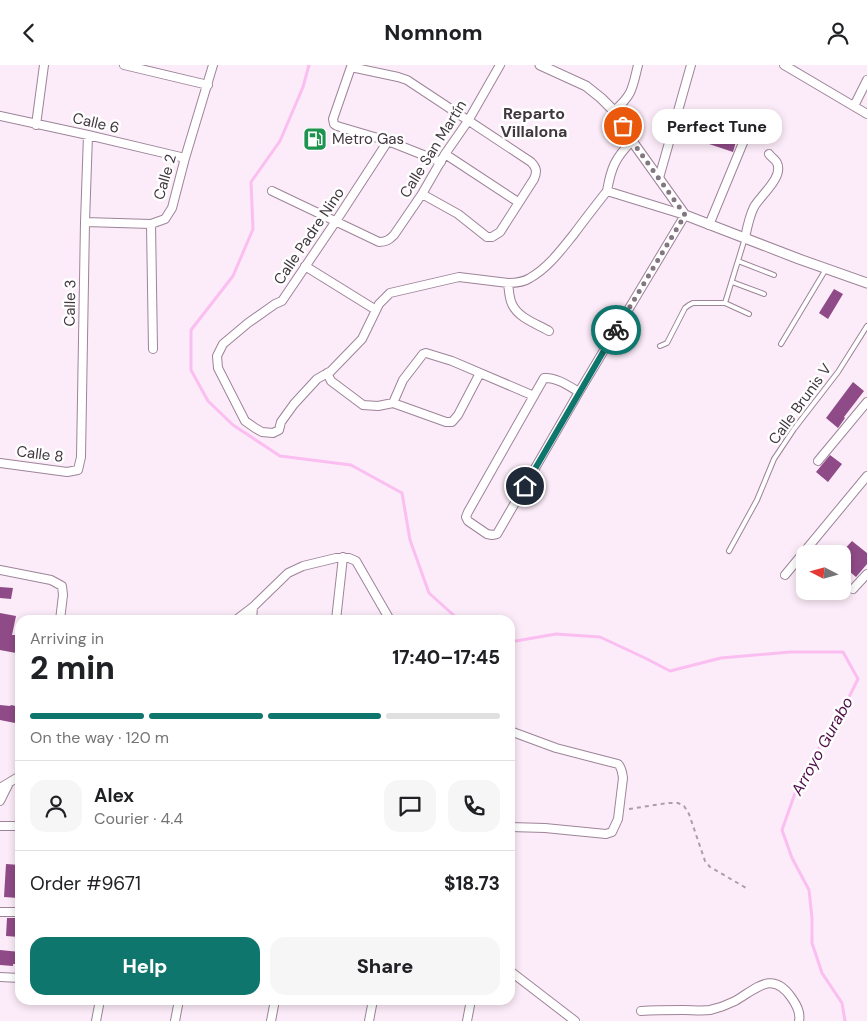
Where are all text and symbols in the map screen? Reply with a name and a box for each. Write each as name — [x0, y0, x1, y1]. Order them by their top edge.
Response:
text: Nomnom — [384, 18, 483, 47]
icon: back — [15, 19, 43, 47]
icon: person — [824, 19, 852, 47]
street label: Calle San Martín — [395, 96, 471, 202]
district label: Reparto Villalona — [501, 103, 567, 142]
pin — [602, 105, 644, 147]
street label: Calle 6 — [71, 108, 121, 138]
callout: Perfect Tune — [653, 109, 783, 143]
icon: bag — [609, 112, 637, 140]
text: Perfect Tune — [667, 116, 767, 137]
fuel station icon: Metro Gas — [302, 126, 328, 152]
place label: Metro Gas — [332, 129, 404, 149]
street label: Calle 2 — [149, 152, 181, 202]
street label: Calle Padre Nino — [269, 183, 349, 289]
street label: Calle 3 — [60, 279, 80, 327]
courier — [591, 305, 641, 355]
icon: bike — [602, 316, 630, 344]
street label: Calle Brunis V — [764, 360, 836, 448]
street label: Calle 8 — [15, 441, 65, 467]
pin — [504, 465, 546, 507]
icon: home — [511, 472, 539, 500]
north arrow — [796, 545, 851, 600]
map controls — [796, 545, 851, 600]
text: Arriving in — [30, 628, 104, 649]
text: 17:40–17:45 — [392, 645, 500, 670]
text: 2 min — [30, 647, 115, 689]
water label: Arroyo Gurabo — [786, 693, 858, 800]
text: On the way · 120 m — [30, 727, 169, 748]
button: person — [30, 780, 82, 832]
button: chat — [384, 780, 436, 832]
button: phone — [448, 780, 500, 832]
text: Alex — [94, 783, 134, 808]
text: Courier · 4.4 — [94, 808, 183, 829]
text: Order #9671 — [30, 871, 141, 896]
text: $18.73 — [444, 871, 500, 896]
button: Help — [30, 937, 260, 995]
button: Share — [270, 937, 500, 995]

